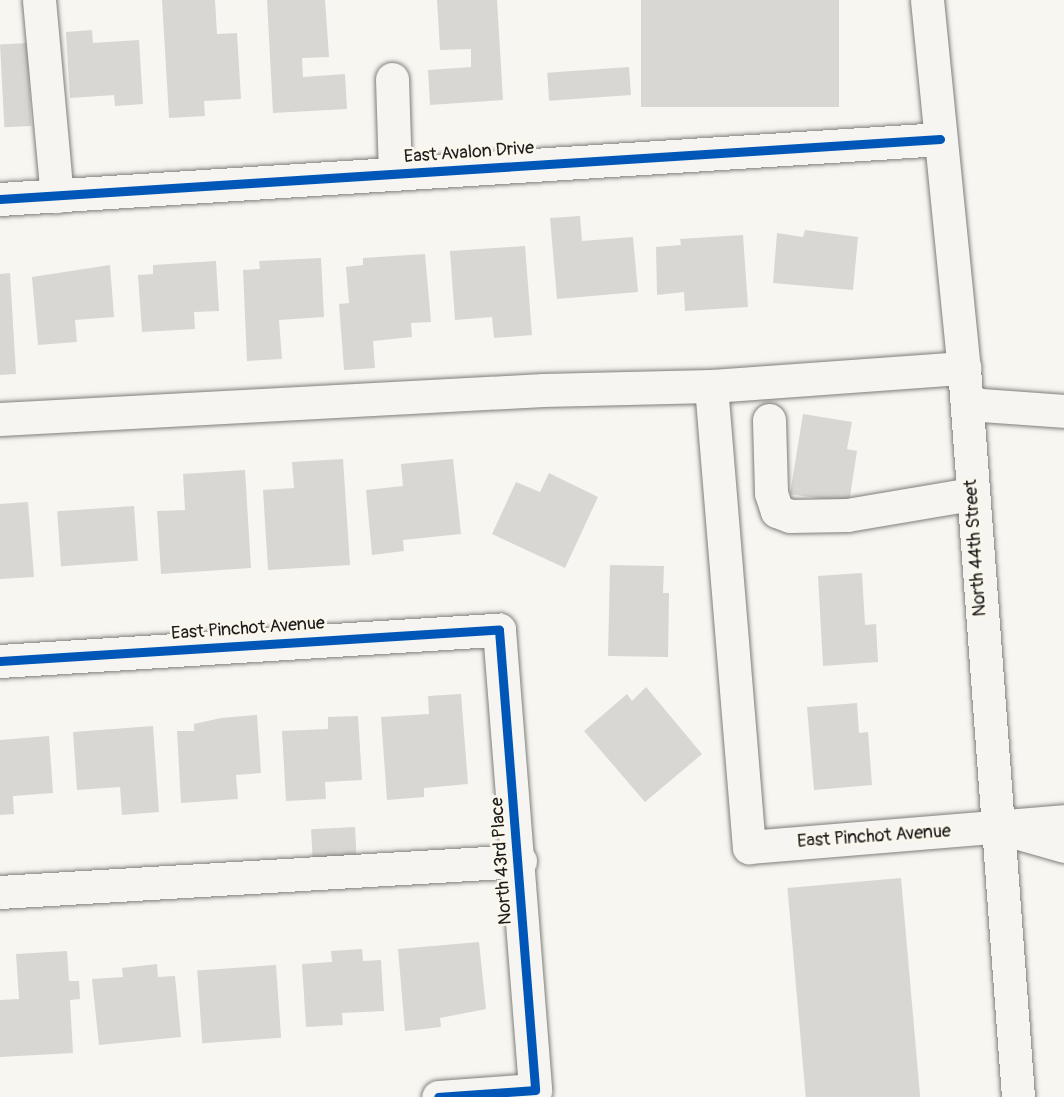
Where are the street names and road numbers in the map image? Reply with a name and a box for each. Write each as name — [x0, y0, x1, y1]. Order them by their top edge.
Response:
street label: East Avalon Drive — [403, 138, 535, 168]
street label: North 44th Street — [960, 479, 992, 617]
street label: East Pinchot Avenue — [171, 613, 325, 645]
street label: North 43rd Place — [487, 797, 517, 925]
street label: East Pinchot Avenue — [797, 821, 951, 853]

